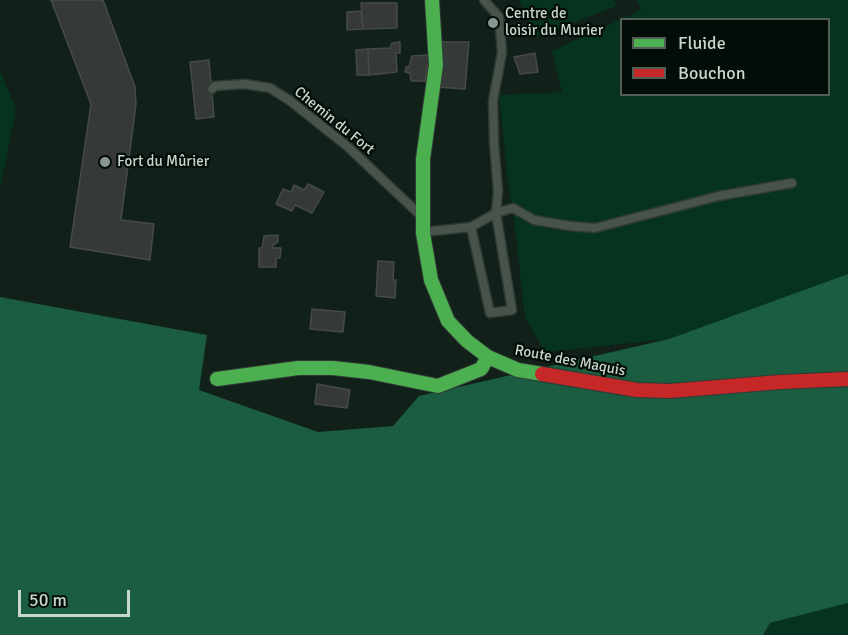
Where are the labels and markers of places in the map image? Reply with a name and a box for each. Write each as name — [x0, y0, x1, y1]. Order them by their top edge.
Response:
place label: Centre de loisir du Murier — [505, 5, 603, 40]
marker: Centre de loisir du Murier — [486, 16, 500, 30]
place label: Fort du Mûrier — [117, 153, 209, 171]
marker: Fort du Mûrier — [98, 155, 112, 169]

